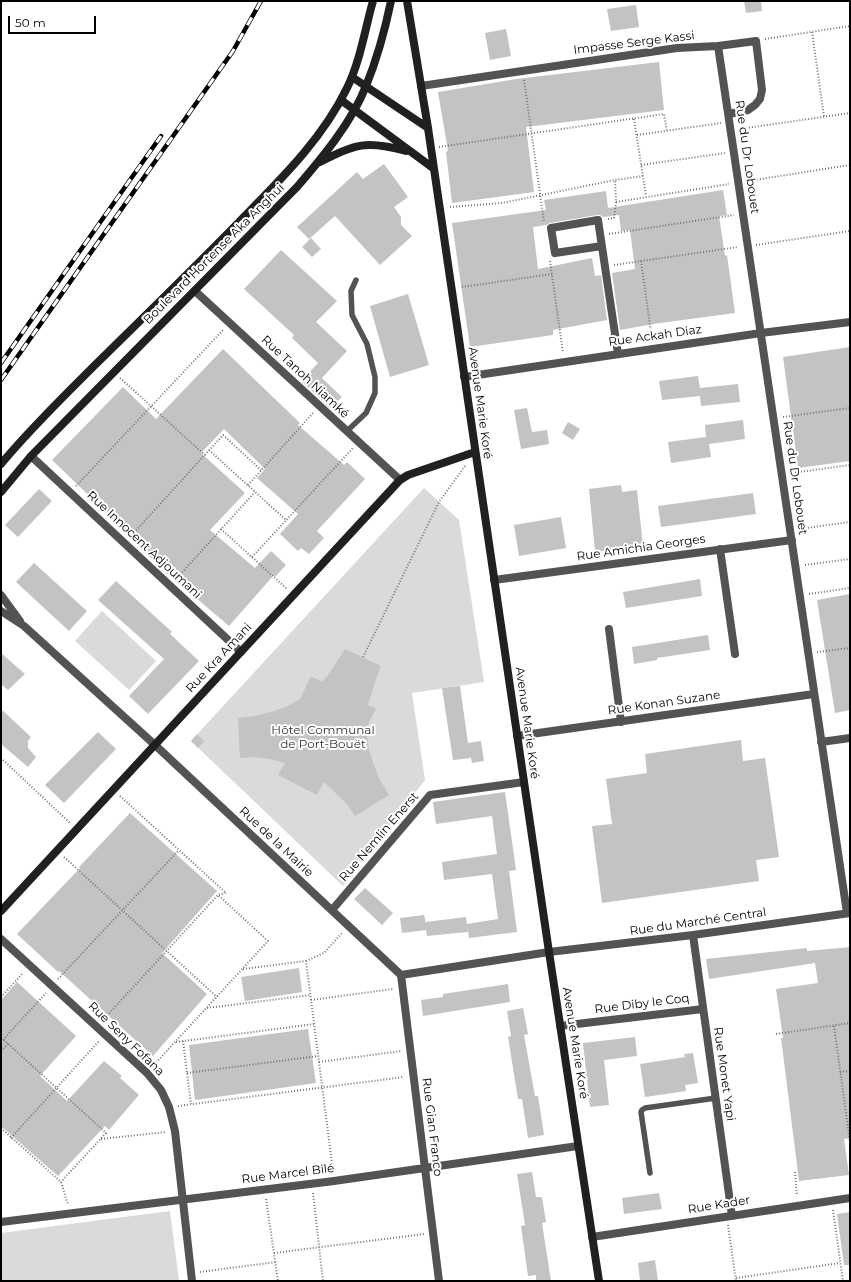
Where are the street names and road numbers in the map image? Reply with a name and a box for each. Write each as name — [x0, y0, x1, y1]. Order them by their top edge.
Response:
street label: Impasse Serge Kassi — [573, 28, 695, 58]
street label: Rue du Dr Lobouet — [732, 99, 762, 215]
street label: Boulevard Hortense Aka Anghui — [141, 181, 287, 327]
street label: Rue Ackah Diaz — [607, 322, 703, 350]
street label: Rue Tanoh Niamké — [258, 333, 352, 421]
street label: Avenue Marie Koré — [465, 346, 495, 460]
street label: Rue du Dr Lobouet — [780, 420, 810, 536]
street label: Rue Innocent Adjoumani — [84, 488, 204, 602]
street label: Rue Amichia Georges — [576, 532, 706, 564]
street label: Rue Kra Amani — [183, 620, 255, 696]
street label: Avenue Marie Koré — [512, 666, 542, 780]
street label: Rue Konan Suzane — [607, 688, 721, 718]
street label: Rue Nemlin Enerst — [336, 789, 422, 885]
street label: Rue de la Mairie — [236, 804, 316, 880]
street label: Rue du Marché Central — [629, 905, 767, 939]
street label: Avenue Marie Koré — [559, 986, 591, 1100]
street label: Rue Diby le Coq — [594, 991, 690, 1017]
street label: Rue Seny Fofana — [85, 999, 167, 1079]
street label: Rue Monet Yapi — [710, 1026, 738, 1122]
street label: Rue Gian Franco — [419, 1077, 445, 1177]
street label: Rue Marcel Bilé — [241, 1161, 335, 1187]
street label: Rue Kader — [687, 1193, 751, 1217]

